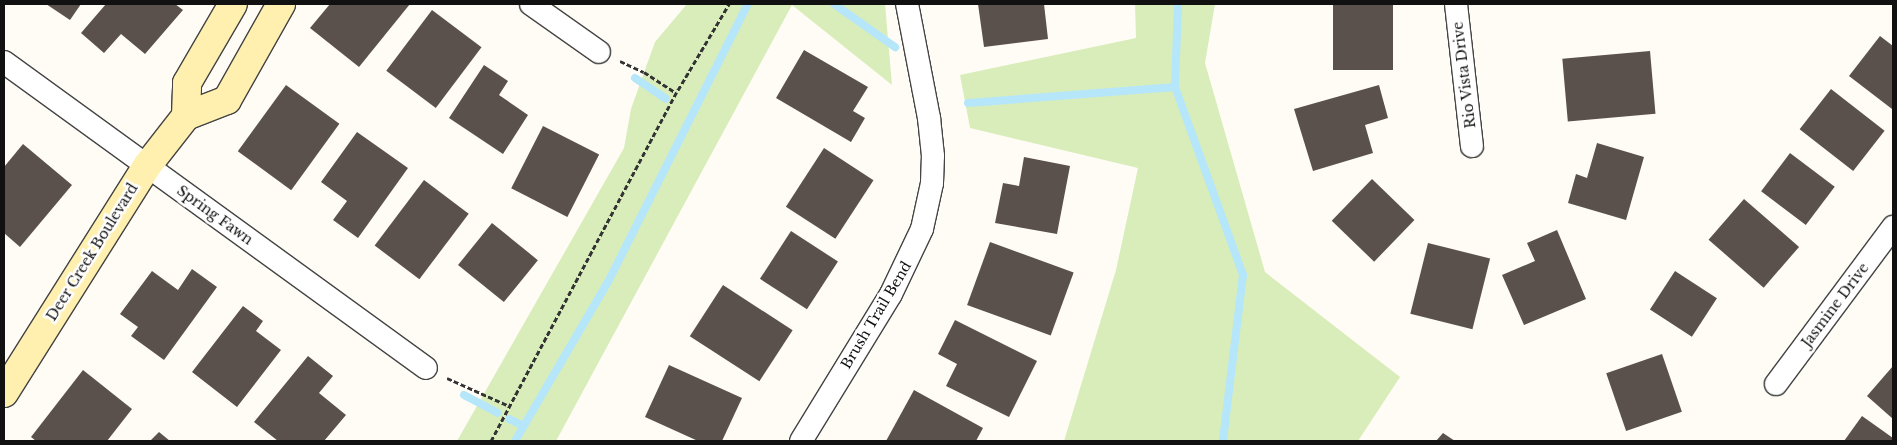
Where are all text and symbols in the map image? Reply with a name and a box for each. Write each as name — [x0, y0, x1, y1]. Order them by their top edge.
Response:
street label: Rio Vista Drive — [1449, 20, 1479, 130]
street label: Deer Creek Boulevard — [43, 180, 141, 324]
street label: Spring Fawn — [174, 182, 256, 248]
street label: Brush Trail Bend — [837, 258, 915, 372]
street label: Jasmine Drive — [1798, 260, 1872, 350]

